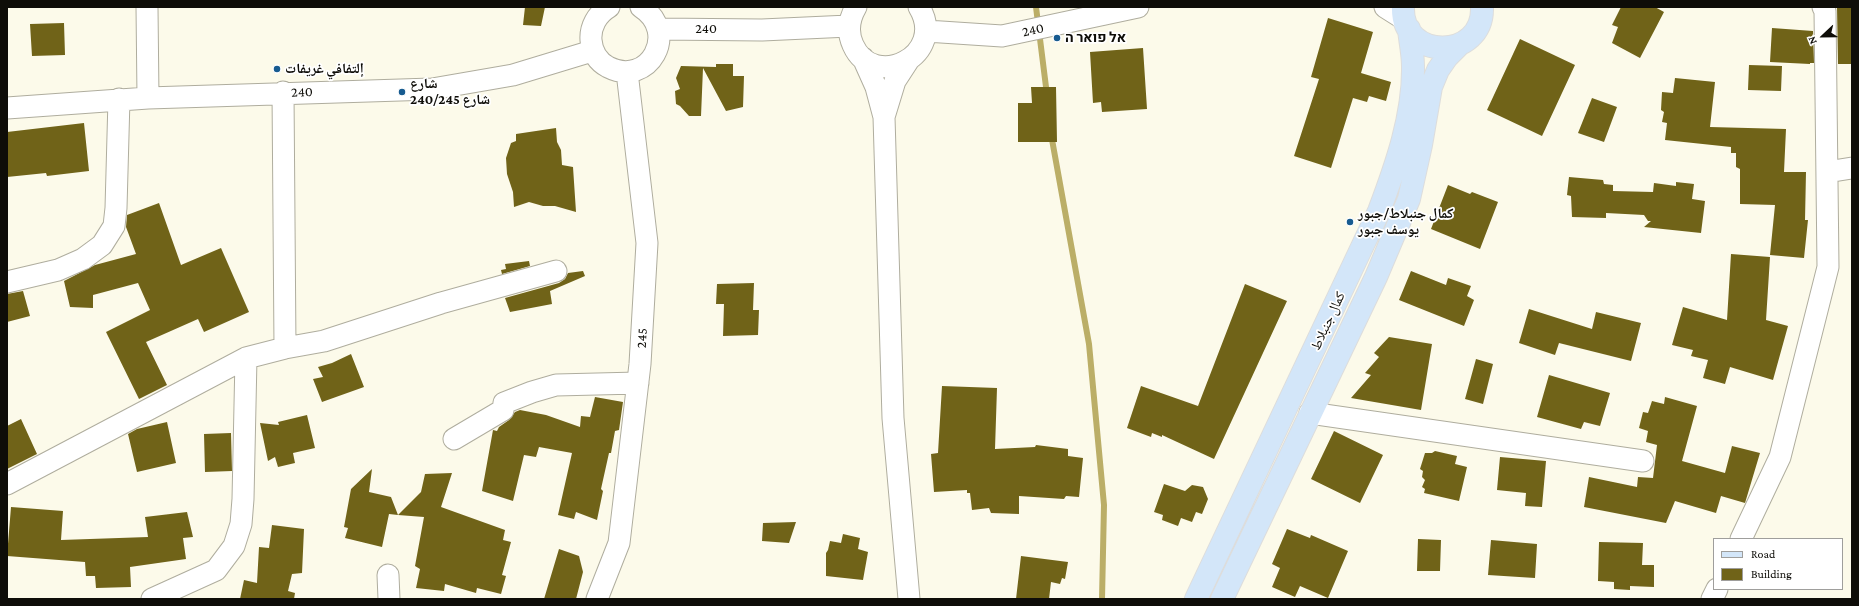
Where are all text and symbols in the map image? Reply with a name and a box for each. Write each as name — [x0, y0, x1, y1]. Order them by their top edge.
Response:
north arrow — [1803, 16, 1843, 56]
street label: 240 — [1021, 20, 1045, 40]
street label: 240 — [695, 21, 717, 37]
place label: אל פואר ה — [1065, 30, 1126, 46]
marker: אל פואר ה — [1052, 33, 1062, 43]
text: N — [1805, 35, 1819, 46]
place label: إلتفافي غريفات — [285, 61, 364, 77]
marker: إلتفافي غريفات — [272, 64, 282, 74]
place label: شارع 240/شارع 245 — [410, 76, 490, 108]
street label: 240 — [291, 83, 313, 101]
marker: شارع 240/شارع 245 — [397, 87, 407, 97]
place label: كمال جنبلاط/جبور يوسف جبور — [1358, 206, 1453, 238]
marker: كمال جنبلاط/جبور يوسف جبور — [1345, 217, 1355, 227]
street label: كمال جنبلاط — [1307, 289, 1349, 353]
street label: 245 — [633, 327, 651, 349]
legend — [1713, 538, 1843, 590]
text: Road — [1751, 547, 1775, 561]
text: Building — [1751, 567, 1792, 581]

